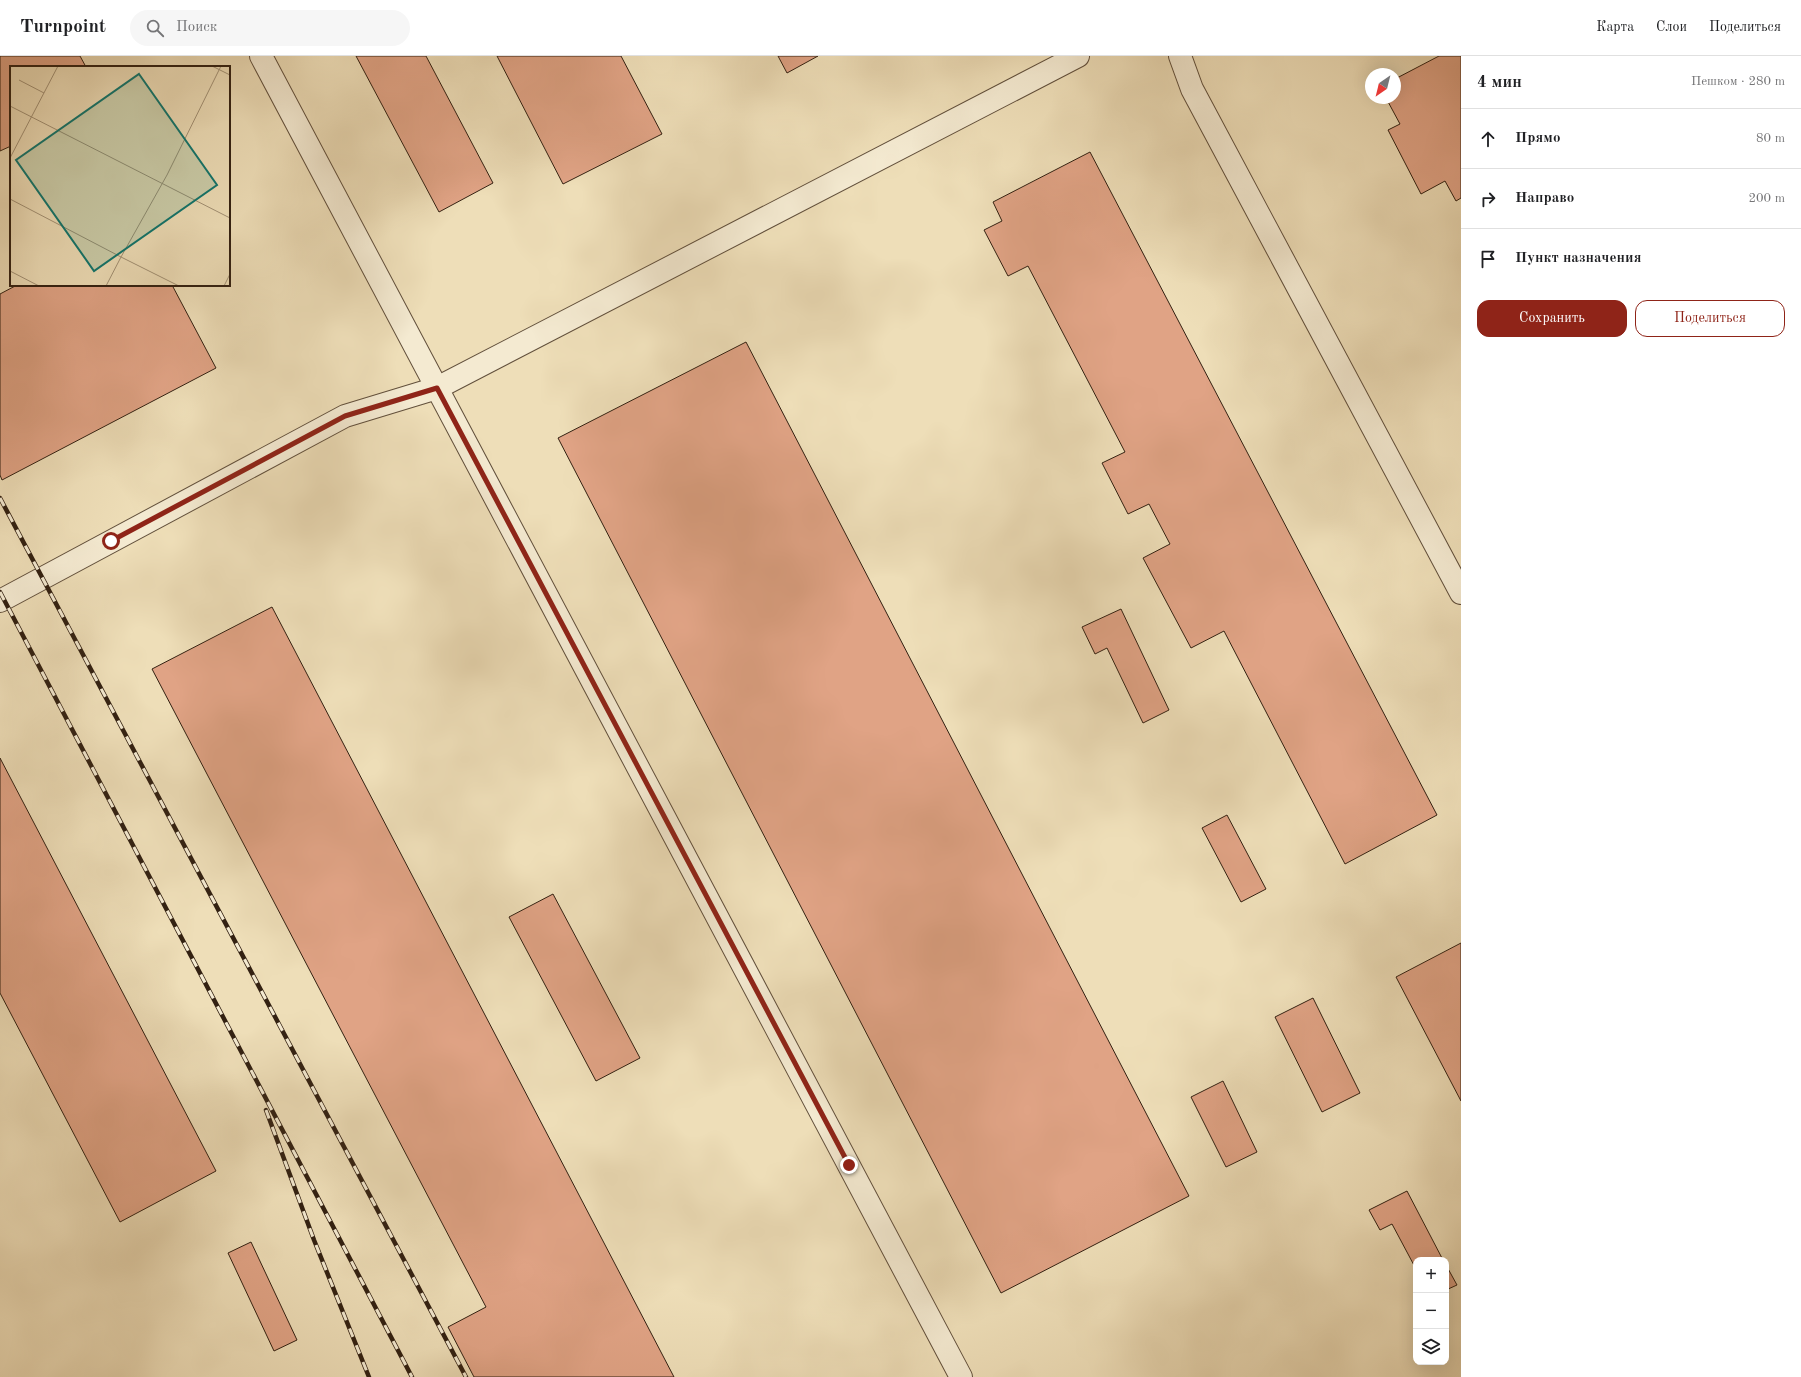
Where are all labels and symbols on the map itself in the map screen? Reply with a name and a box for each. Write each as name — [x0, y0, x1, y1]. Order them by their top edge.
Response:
inset map — [10, 66, 230, 286]
north arrow — [1365, 68, 1401, 104]
route start — [102, 532, 120, 550]
route end — [840, 1156, 858, 1174]

